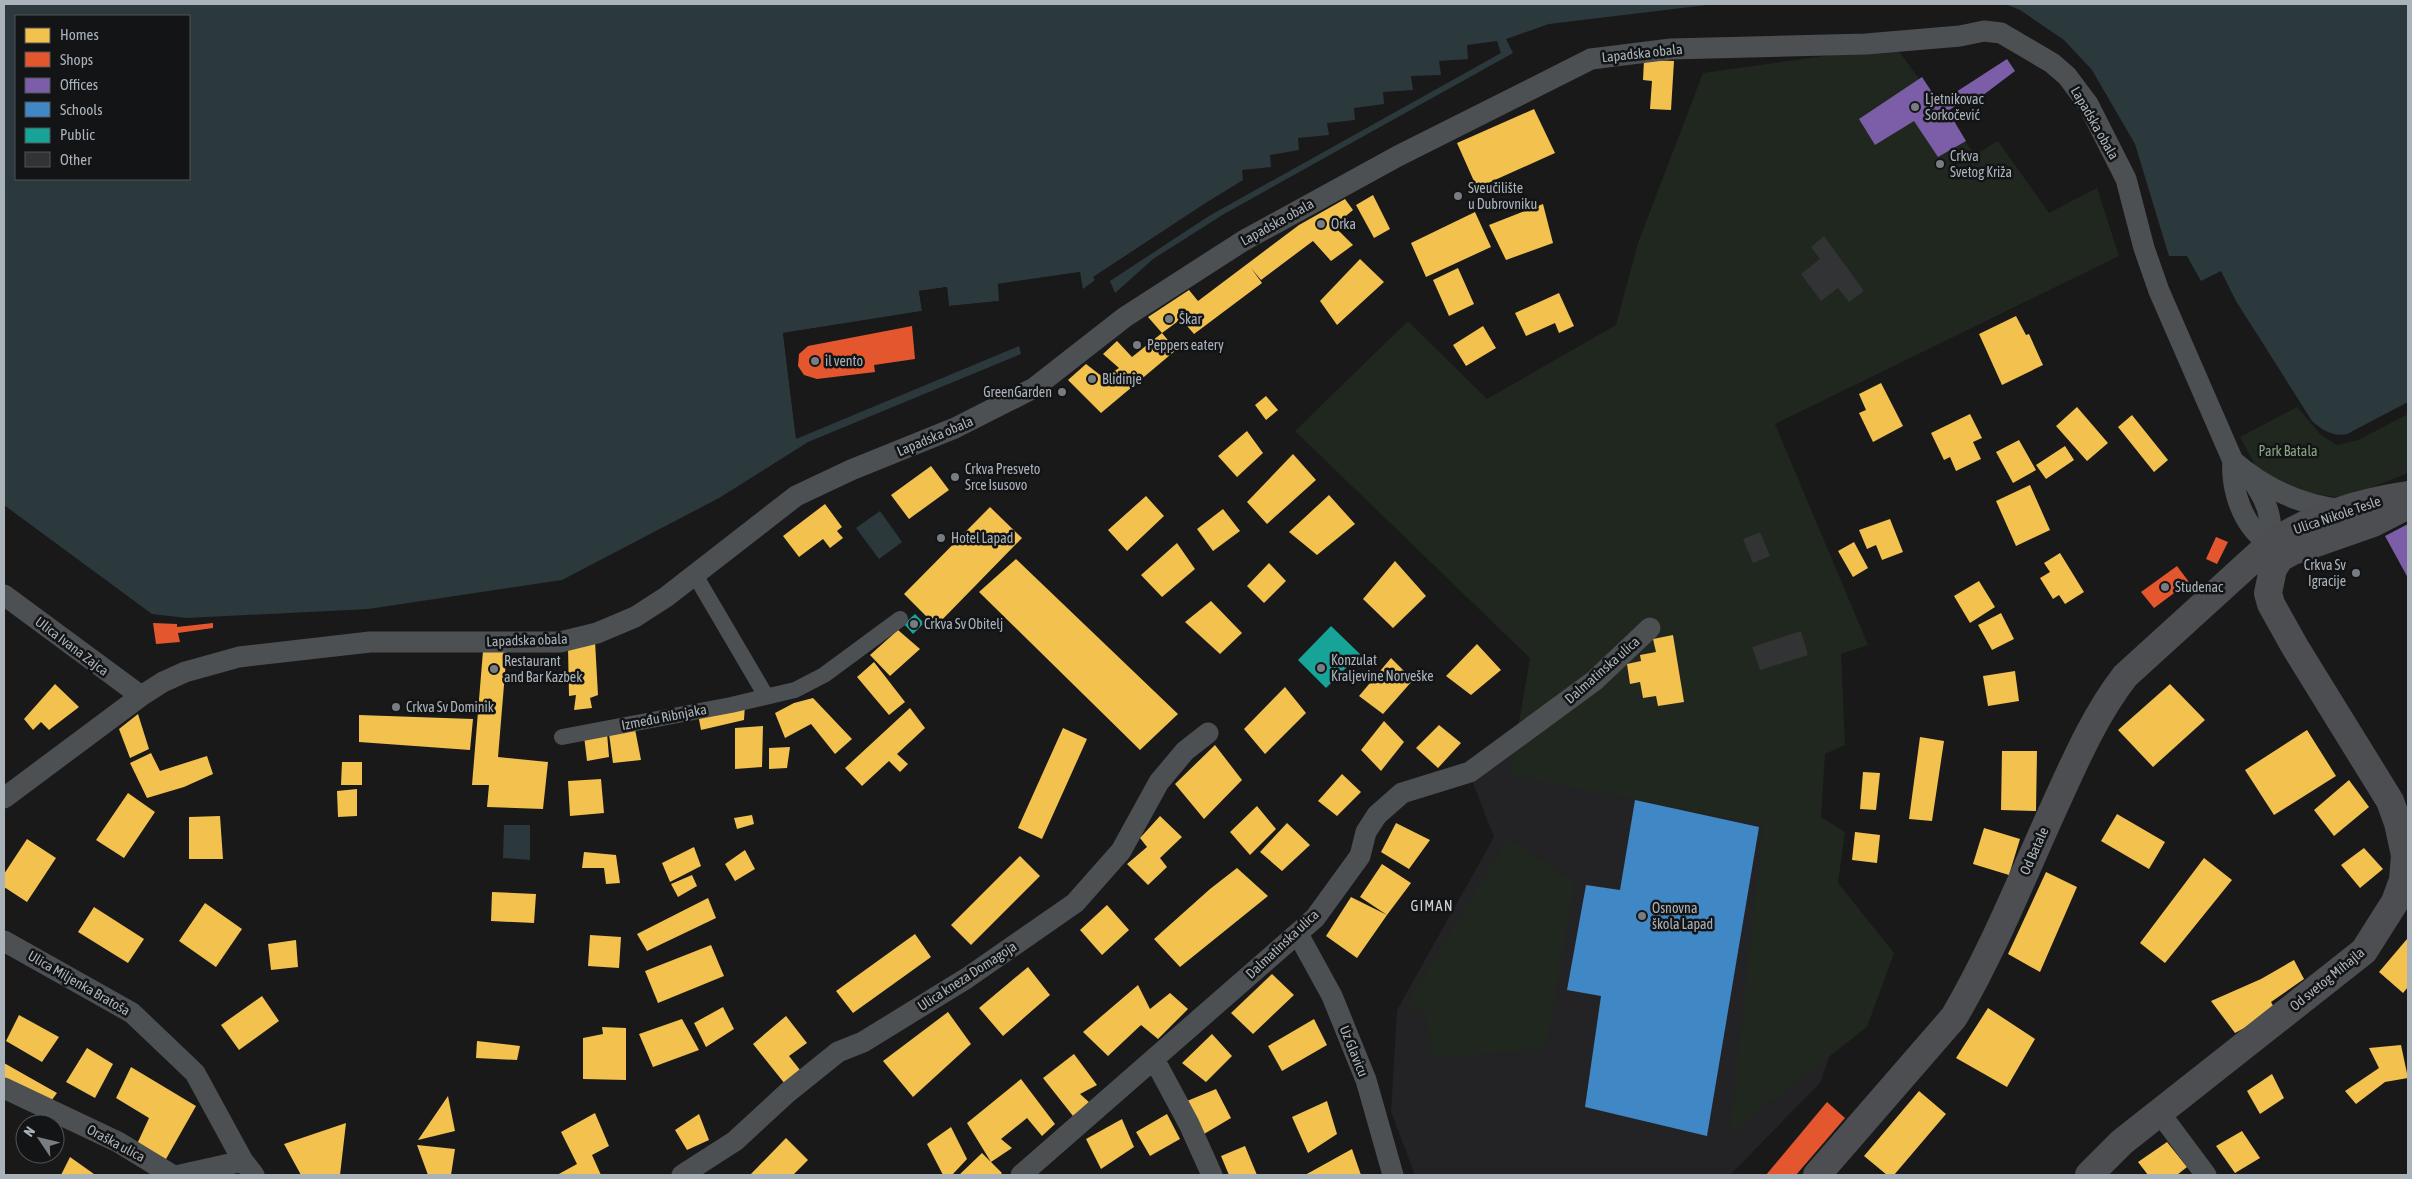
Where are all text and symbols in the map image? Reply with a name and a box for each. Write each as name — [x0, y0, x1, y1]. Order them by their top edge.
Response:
legend — [15, 15, 190, 180]
text: Homes — [60, 26, 99, 43]
street label: Lapadska obala — [1601, 41, 1683, 65]
text: Shops — [60, 51, 93, 68]
text: Offices — [60, 76, 98, 93]
street label: Lapadska obala — [2068, 84, 2122, 162]
place label: Ljetnikovac Sorkočević — [1925, 91, 1984, 123]
text: Schools — [60, 101, 103, 118]
marker: Ljetnikovac Sorkočević — [1909, 101, 1921, 113]
text: Public — [60, 126, 95, 143]
place label: Crkva Svetog Križa — [1950, 148, 2012, 180]
text: Other — [60, 151, 92, 168]
marker: Crkva Svetog Križa — [1934, 158, 1946, 170]
place label: Sveučilište u Dubrovniku — [1468, 180, 1537, 212]
marker: Sveučilište u Dubrovniku — [1452, 190, 1464, 202]
street label: Lapadska obala — [1238, 195, 1316, 249]
place label: Orka — [1331, 216, 1356, 232]
marker: Orka — [1315, 218, 1327, 230]
place label: Škar — [1179, 311, 1203, 327]
marker: Škar — [1163, 313, 1175, 325]
place label: Peppers eatery — [1147, 337, 1224, 353]
marker: Peppers eatery — [1131, 339, 1143, 351]
place label: il vento — [825, 353, 863, 369]
marker: il vento — [809, 355, 821, 367]
place label: Blidinje — [1102, 371, 1142, 387]
marker: Blidinje — [1086, 373, 1098, 385]
place label: GreenGarden — [983, 384, 1052, 400]
marker: GreenGarden — [1056, 386, 1068, 398]
street label: Lapadska obala — [895, 413, 975, 459]
park label: Park Batala — [2258, 443, 2318, 459]
place label: Crkva Presveto Srce Isusovo — [965, 461, 1040, 493]
marker: Crkva Presveto Srce Isusovo — [949, 471, 961, 483]
street label: Ulica Nikole Tesle — [2291, 493, 2383, 537]
place label: Hotel Lapad — [951, 530, 1013, 546]
marker: Hotel Lapad — [935, 532, 947, 544]
place label: Crkva Sv Igracije — [2304, 557, 2346, 589]
marker: Crkva Sv Igracije — [2350, 567, 2362, 579]
place label: Studenac — [2175, 579, 2224, 595]
marker: Studenac — [2159, 581, 2171, 593]
street label: Ulica Ivana Zajca — [32, 613, 112, 679]
place label: Crkva Sv Obitelj — [924, 616, 1003, 632]
marker: Crkva Sv Obitelj — [908, 618, 920, 630]
street label: Lapadska obala — [486, 631, 568, 649]
street label: Dalmatinska ulica — [1561, 633, 1643, 707]
place label: Konzulat Kraljevine Norveške — [1331, 652, 1434, 684]
place label: Restaurant and Bar Kazbek — [504, 653, 582, 685]
marker: Konzulat Kraljevine Norveške — [1315, 662, 1327, 674]
marker: Restaurant and Bar Kazbek — [488, 663, 500, 675]
place label: Crkva Sv Dominik — [406, 699, 494, 715]
marker: Crkva Sv Dominik — [390, 701, 402, 713]
street label: Između Ribnjaka — [620, 701, 708, 733]
street label: Od Batale — [2016, 825, 2052, 877]
district label: GIMAN — [1410, 897, 1454, 914]
place label: Osnovna škola Lapad — [1652, 900, 1713, 932]
street label: Dalmatinska ulica — [1242, 906, 1322, 982]
marker: Osnovna škola Lapad — [1636, 910, 1648, 922]
street label: Ulica kneza Domagoja — [915, 938, 1019, 1014]
street label: Od svetog Mihajla — [2286, 944, 2368, 1014]
street label: Ulica Miljenka Bratoša — [25, 947, 133, 1019]
street label: Uz Glavicu — [1337, 1023, 1371, 1079]
north arrow — [15, 1114, 65, 1164]
street label: Oraška ulica — [84, 1121, 148, 1165]
text: N — [20, 1124, 38, 1140]

